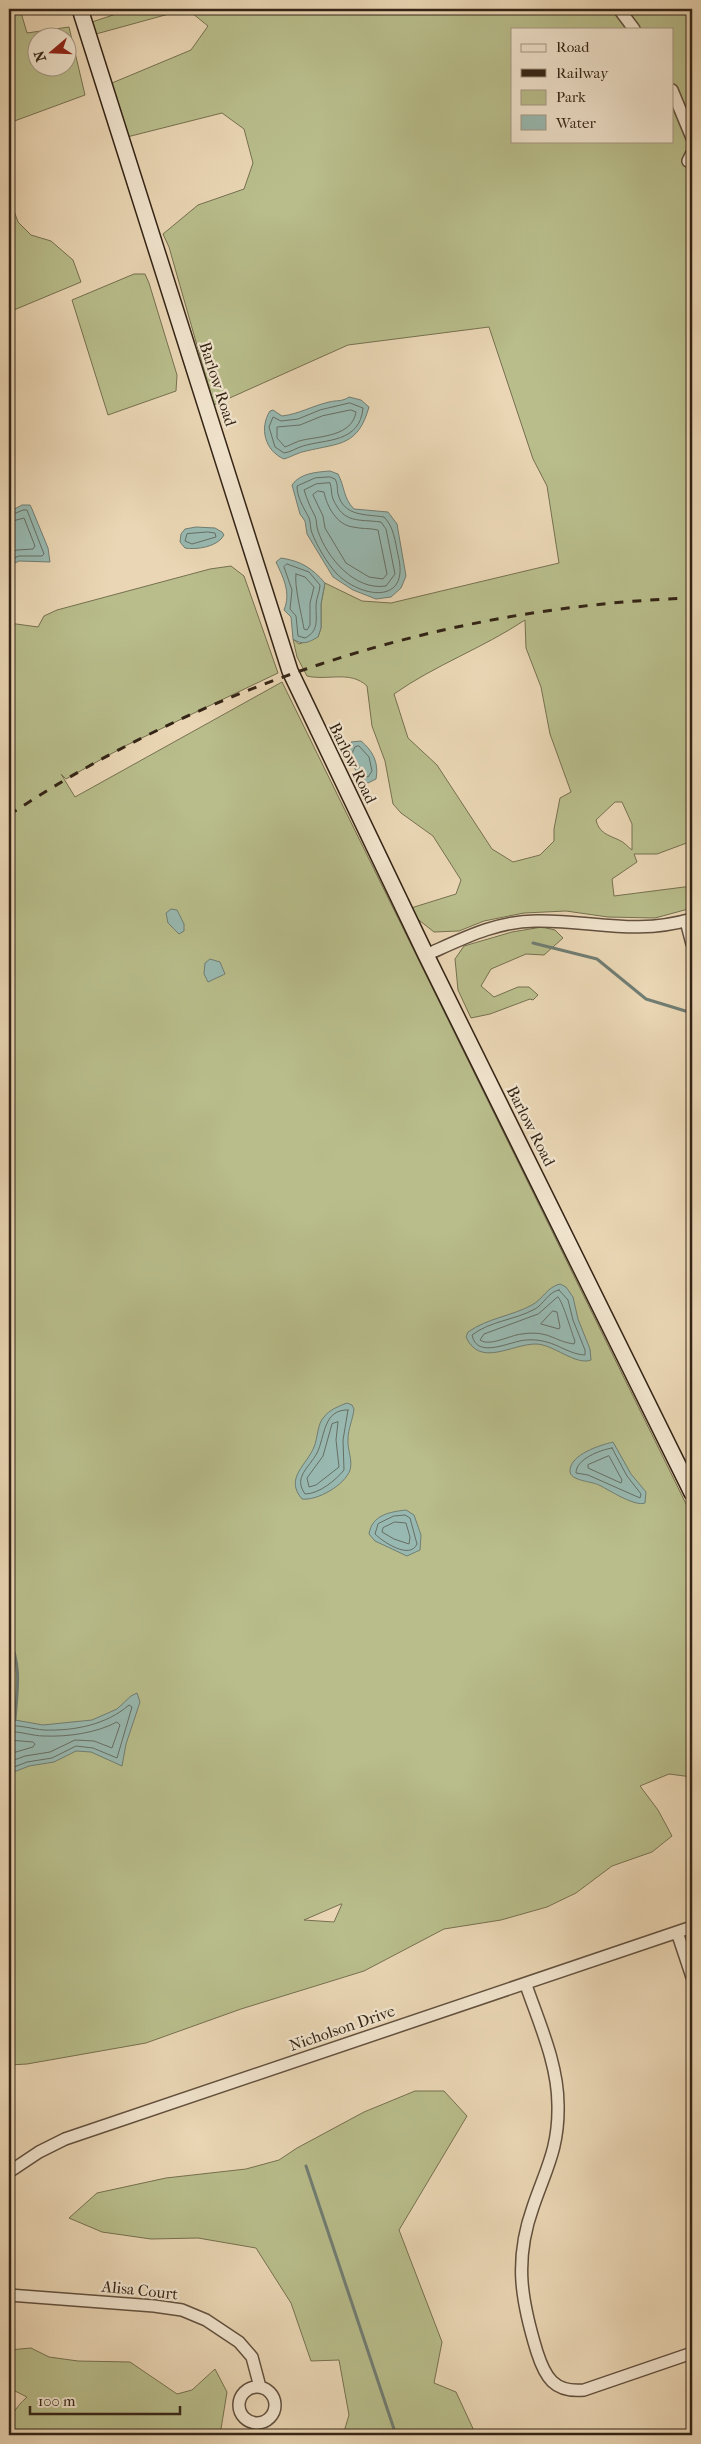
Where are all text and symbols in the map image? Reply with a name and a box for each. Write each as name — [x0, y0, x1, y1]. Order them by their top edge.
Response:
north arrow — [28, 28, 78, 78]
legend — [511, 28, 674, 142]
text: Road — [556, 38, 590, 56]
text: N — [30, 48, 50, 64]
text: Railway — [556, 64, 609, 82]
text: Park — [556, 88, 586, 106]
text: Water — [555, 114, 596, 132]
street label: Barlow Road — [195, 339, 241, 429]
street label: Barlow Road — [325, 719, 381, 807]
street label: Barlow Road — [503, 1083, 559, 1170]
street label: Nicholson Drive — [287, 2001, 397, 2055]
street label: Alisa Court — [100, 2276, 179, 2303]
scale bar — [30, 2384, 180, 2416]
text: 100 m — [38, 2392, 76, 2410]

